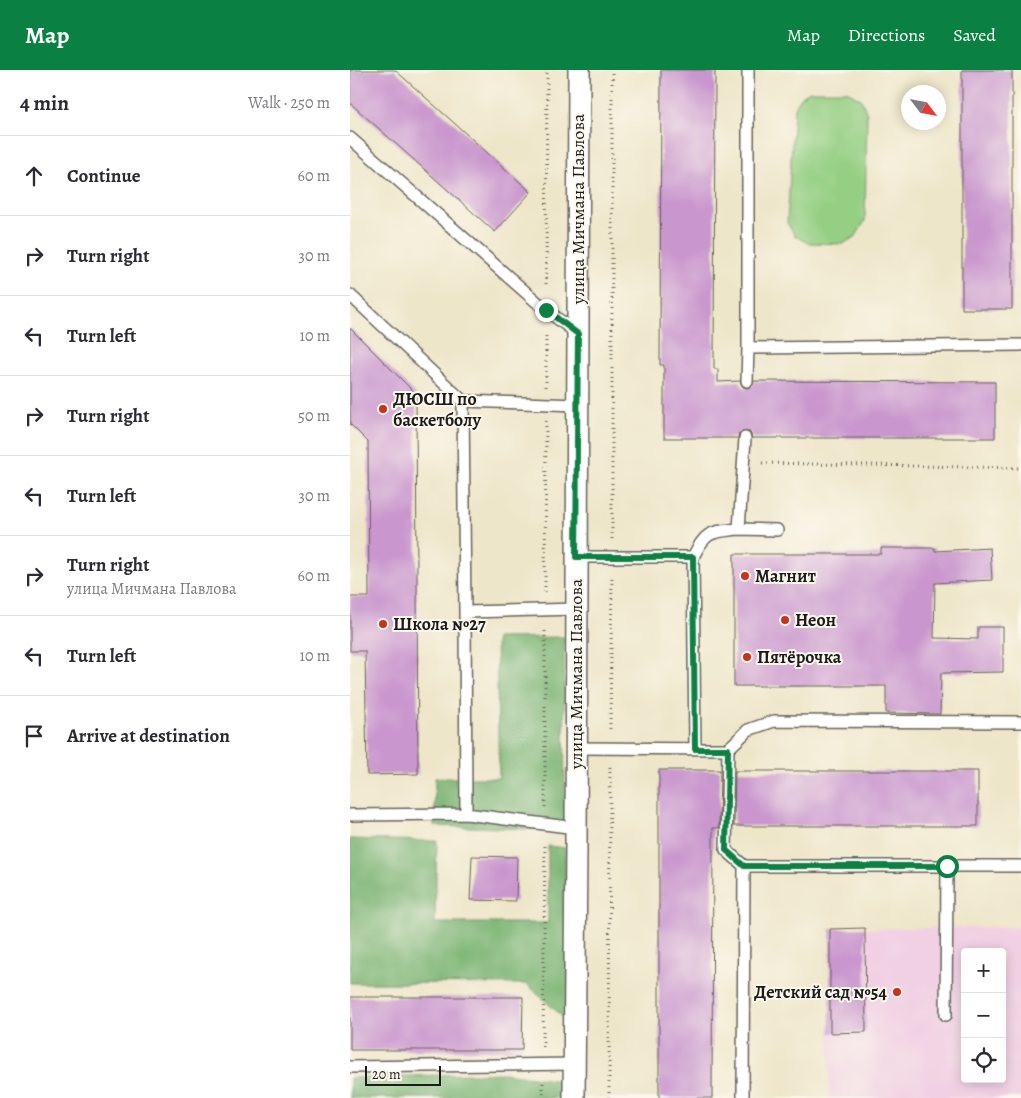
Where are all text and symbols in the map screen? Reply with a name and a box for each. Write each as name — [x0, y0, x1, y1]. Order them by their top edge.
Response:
text: Map — [25, 19, 69, 51]
text: Map — [787, 23, 820, 47]
text: Directions — [848, 23, 925, 47]
text: Saved — [953, 23, 996, 47]
north arrow — [901, 85, 946, 130]
text: 4 min — [20, 89, 69, 117]
text: Walk · 250 m — [248, 92, 330, 114]
street label: улица Мичмана Павлова — [566, 113, 590, 305]
icon: ahead — [20, 162, 48, 190]
text: Continue — [67, 163, 141, 189]
text: 60 m — [298, 165, 330, 187]
icon: right — [20, 242, 48, 270]
text: Turn right — [67, 243, 149, 269]
text: 30 m — [298, 245, 330, 267]
route end — [535, 299, 558, 322]
icon: left — [20, 322, 48, 350]
text: Turn left — [67, 323, 136, 349]
text: 10 m — [300, 325, 330, 347]
place label: ДЮСШ по баскетболу — [393, 387, 481, 432]
icon: right — [20, 402, 48, 430]
text: Turn right — [67, 403, 149, 429]
marker: ДЮСШ по баскетболу — [377, 403, 389, 415]
text: 50 m — [298, 405, 330, 427]
icon: left — [20, 482, 48, 510]
text: Turn left — [67, 483, 136, 509]
text: 30 m — [298, 485, 330, 507]
text: Turn right — [67, 552, 149, 578]
icon: right — [20, 562, 48, 590]
place label: Магнит — [755, 564, 816, 588]
text: 60 m — [298, 565, 330, 587]
marker: Магнит — [739, 570, 751, 582]
text: улица Мичмана Павлова — [67, 578, 236, 600]
street label: улица Мичмана Павлова — [564, 578, 588, 770]
place label: Неон — [795, 608, 836, 632]
place label: Школа №27 — [393, 612, 486, 636]
marker: Неон — [779, 614, 791, 626]
marker: Школа №27 — [377, 618, 389, 630]
icon: left — [20, 642, 48, 670]
text: Turn left — [67, 643, 136, 669]
text: 10 m — [300, 645, 330, 667]
place label: Пятёрочка — [757, 645, 842, 669]
marker: Пятёрочка — [741, 651, 753, 663]
icon: arrive — [20, 722, 48, 750]
text: Arrive at destination — [67, 723, 230, 749]
route start — [936, 855, 959, 878]
map controls — [961, 948, 1006, 1083]
button: + — [961, 948, 1006, 993]
place label: Детский сад №54 — [754, 980, 888, 1004]
marker: Детский сад №54 — [891, 986, 903, 998]
button: − — [961, 993, 1006, 1038]
button: locate — [961, 1038, 1006, 1083]
scale bar — [365, 1063, 441, 1086]
text: 20 m — [372, 1065, 401, 1084]

